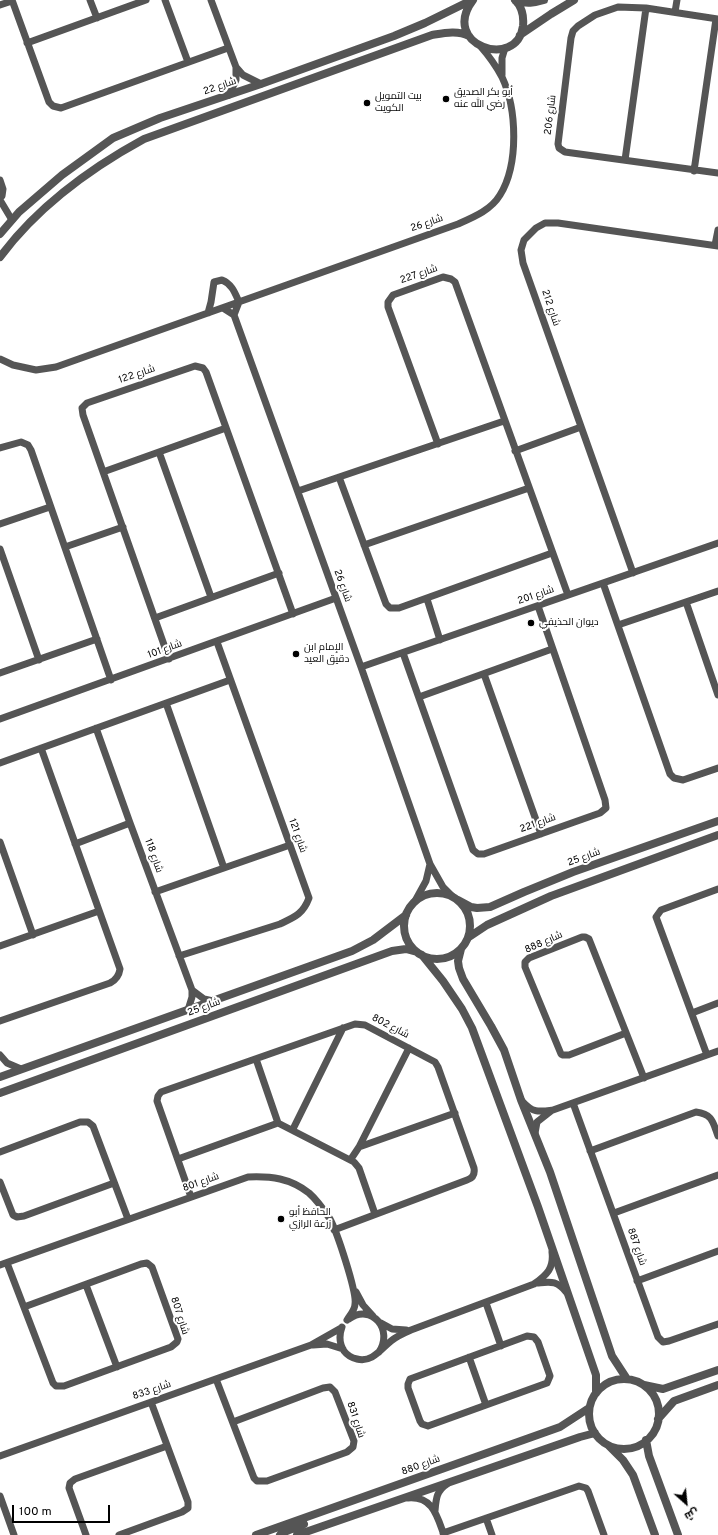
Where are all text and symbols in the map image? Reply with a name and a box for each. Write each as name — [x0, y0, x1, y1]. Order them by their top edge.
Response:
street label: شارع 22 — [202, 76, 238, 98]
place label: أبو بكر الصديق رضي الله عنه — [454, 87, 513, 110]
place label: بيت التمويل الكويت — [375, 91, 422, 114]
marker: أبو بكر الصديق رضي الله عنه — [441, 94, 451, 104]
street label: شارع 206 — [543, 94, 559, 136]
marker: بيت التمويل الكويت — [362, 98, 372, 108]
street label: شارع 26 — [409, 213, 445, 235]
street label: شارع 227 — [399, 263, 439, 287]
street label: شارع 212 — [538, 288, 562, 328]
street label: شارع 122 — [117, 363, 157, 387]
street label: شارع 26 — [331, 568, 353, 604]
street label: شارع 201 — [516, 584, 556, 608]
place label: ديوان الحذيفي — [539, 617, 599, 629]
marker: ديوان الحذيفي — [526, 618, 536, 628]
street label: شارع 101 — [146, 638, 184, 662]
place label: الإمام ابن دقيق العيد — [304, 642, 349, 666]
marker: الإمام ابن دقيق العيد — [291, 649, 301, 659]
street label: شارع 221 — [518, 812, 558, 836]
street label: شارع 121 — [285, 817, 309, 855]
street label: شارع 118 — [141, 837, 165, 875]
street label: شارع 25 — [566, 847, 602, 869]
street label: شارع 888 — [523, 929, 565, 957]
street label: شارع 25 — [186, 997, 222, 1019]
street label: شارع 802 — [369, 1013, 411, 1041]
street label: شارع 801 — [181, 1171, 221, 1195]
place label: الحافظ أبو زرعة الرازي — [289, 1207, 331, 1230]
marker: الحافظ أبو زرعة الرازي — [276, 1214, 286, 1224]
street label: شارع 887 — [624, 1227, 648, 1267]
street label: شارع 807 — [167, 1296, 191, 1336]
street label: شارع 833 — [131, 1379, 173, 1403]
street label: شارع 831 — [343, 1400, 367, 1440]
street label: شارع 880 — [400, 1453, 442, 1479]
north arrow — [666, 1483, 706, 1523]
scale bar — [14, 1497, 112, 1523]
text: 100 m — [19, 1504, 52, 1520]
text: ش — [682, 1504, 701, 1523]

